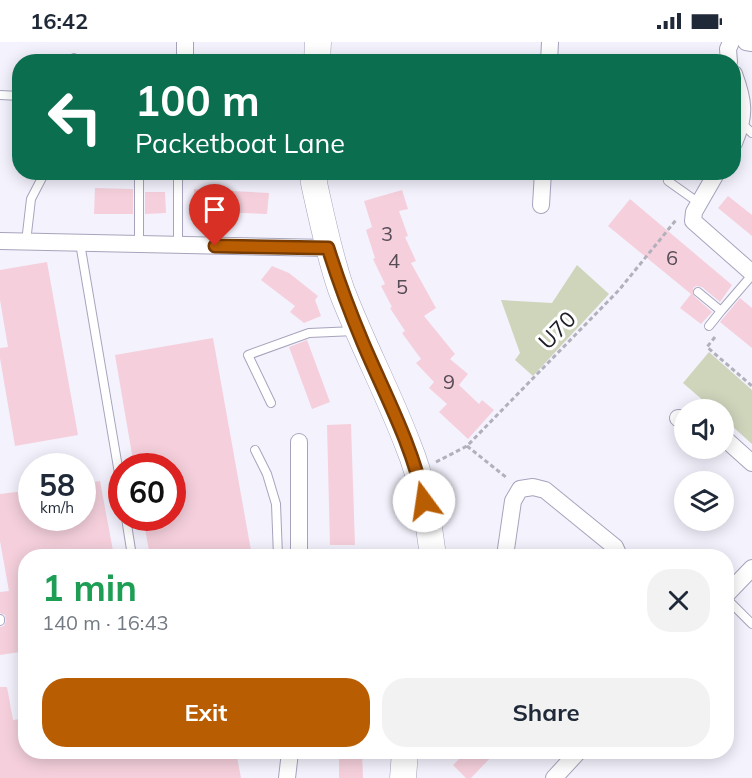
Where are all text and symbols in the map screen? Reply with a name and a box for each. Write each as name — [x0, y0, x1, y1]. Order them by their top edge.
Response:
text: 16:42 — [30, 7, 88, 35]
text: 100 m — [135, 74, 260, 127]
icon: left — [36, 78, 114, 156]
text: Packetboat Lane — [135, 126, 345, 160]
pin — [189, 184, 240, 246]
icon: arrive — [198, 193, 231, 226]
house number: 3 — [381, 221, 393, 246]
house number: 6 — [666, 245, 678, 270]
house number: 4 — [388, 248, 400, 273]
house number: 5 — [396, 274, 408, 299]
street label: U70 — [532, 305, 582, 355]
house number: 9 — [443, 369, 455, 394]
map controls — [674, 399, 734, 531]
button: sound — [674, 399, 734, 459]
speed limit sign: 60 — [108, 453, 186, 531]
text: 58 — [39, 466, 75, 504]
position arrow — [392, 469, 456, 533]
button: layers — [674, 471, 734, 531]
text: km/h — [40, 498, 74, 517]
text: 1 min — [42, 565, 137, 610]
button: close — [647, 569, 710, 632]
text: 140 m · 16:43 — [42, 610, 168, 635]
button: Exit — [42, 678, 370, 747]
button: Share — [382, 678, 710, 747]

